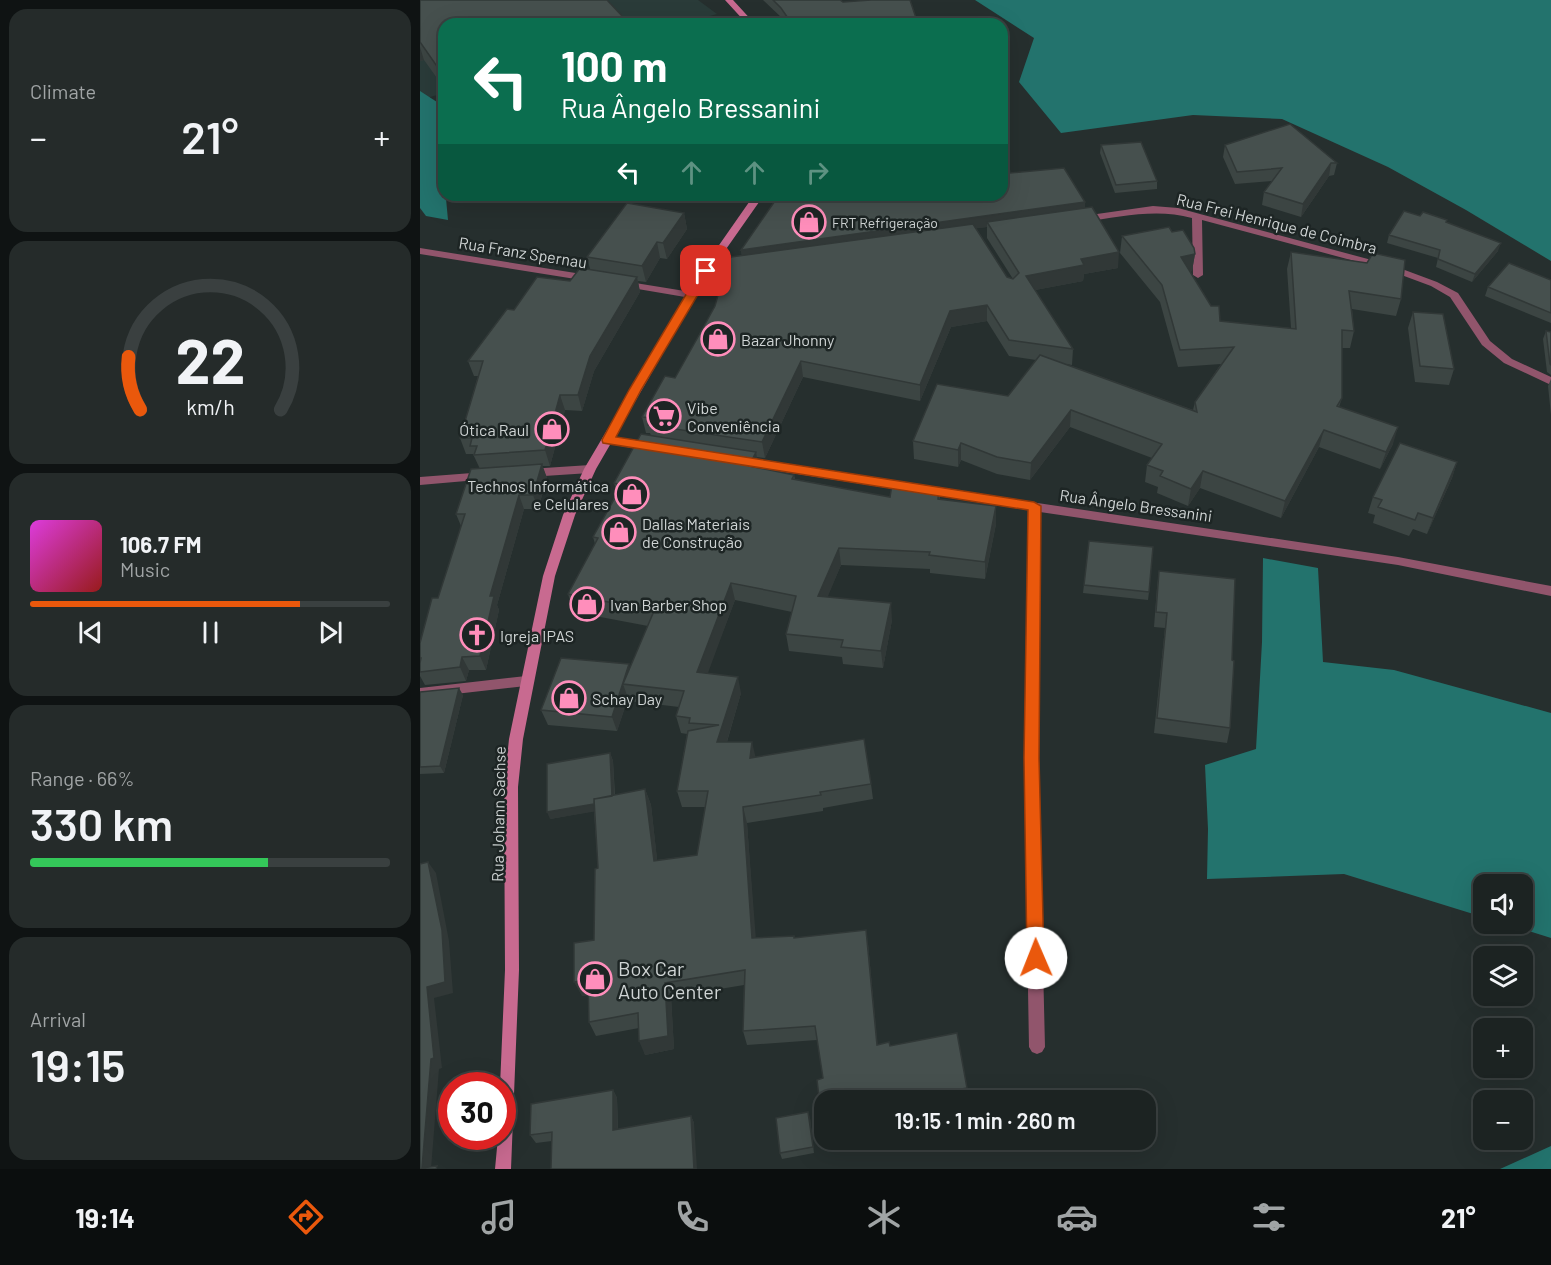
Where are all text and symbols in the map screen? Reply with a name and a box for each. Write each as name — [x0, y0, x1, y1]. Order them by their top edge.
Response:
text: 100 m — [561, 40, 667, 90]
icon: left — [462, 42, 540, 120]
text: Climate — [30, 79, 96, 103]
text: Rua Ângelo Bressanini — [561, 91, 820, 123]
text: 21° — [181, 109, 239, 163]
text: − — [30, 117, 47, 157]
text: + — [373, 117, 390, 157]
icon: left — [612, 156, 645, 189]
icon: ahead — [675, 156, 708, 189]
icon: ahead — [738, 156, 771, 189]
icon: right — [801, 156, 834, 189]
street label: Rua Frei Henrique de Coimbra — [1175, 189, 1379, 257]
shop icon: FRT Refrigeração — [791, 204, 827, 240]
place label: FRT Refrigeração — [832, 214, 938, 231]
street label: Rua Franz Spernau — [458, 232, 588, 272]
pin — [680, 245, 731, 296]
icon: arrive — [689, 254, 722, 287]
shop icon: Bazar Jhonny — [700, 321, 736, 357]
text: 22 — [175, 322, 245, 396]
place label: Bazar Jhonny — [741, 330, 835, 349]
text: km/h — [186, 394, 234, 419]
supermarket icon: Vibe Conveniência — [646, 398, 682, 434]
place label: Vibe Conveniência — [687, 398, 780, 435]
shop icon: Ótica Raul — [534, 411, 570, 447]
place label: Ótica Raul — [459, 420, 529, 439]
place label: Technos Informática e Celulares — [467, 476, 609, 513]
shop icon: Technos Informática e Celulares — [614, 476, 650, 512]
street label: Rua Ângelo Bressanini — [1059, 485, 1213, 525]
shop icon: Dallas Materiais de Construção — [601, 514, 637, 550]
place label: Dallas Materiais de Construção — [642, 514, 750, 551]
text: 106.7 FM — [120, 531, 201, 557]
text: Music — [120, 557, 170, 581]
shop icon: Ivan Barber Shop — [569, 586, 605, 622]
place label: Ivan Barber Shop — [610, 595, 727, 614]
icon: previous — [74, 616, 107, 649]
icon: pause — [194, 616, 227, 649]
icon: next — [314, 616, 347, 649]
church icon: Igreja IPAS — [459, 617, 495, 653]
place label: Igreja IPAS — [500, 626, 574, 645]
shop icon: Schay Day — [551, 680, 587, 716]
place label: Schay Day — [592, 689, 663, 708]
street label: Rua Johann Sachse — [487, 746, 509, 882]
text: Range · 66% — [30, 766, 134, 790]
text: 330 km — [30, 796, 173, 850]
map controls — [1473, 874, 1533, 1150]
button: sound — [1473, 874, 1533, 934]
position arrow — [1004, 926, 1068, 990]
button: layers — [1473, 946, 1533, 1006]
place label: Box Car Auto Center — [618, 956, 721, 1003]
shop icon: Box Car Auto Center — [577, 961, 613, 997]
text: Arrival — [30, 1007, 86, 1031]
button: + — [1473, 1018, 1533, 1078]
text: 19:15 — [30, 1037, 125, 1091]
speed limit sign: 30 — [438, 1072, 516, 1150]
button: − — [1473, 1090, 1533, 1150]
text: 19:15 · 1 min · 260 m — [894, 1107, 1076, 1133]
icon: directions — [285, 1196, 327, 1238]
icon: music — [478, 1196, 520, 1238]
icon: phone — [671, 1196, 713, 1238]
icon: climate — [863, 1196, 905, 1238]
icon: car — [1056, 1196, 1098, 1238]
icon: filters — [1248, 1196, 1290, 1238]
text: 19:14 — [75, 1201, 135, 1233]
text: 21° — [1441, 1201, 1476, 1233]

